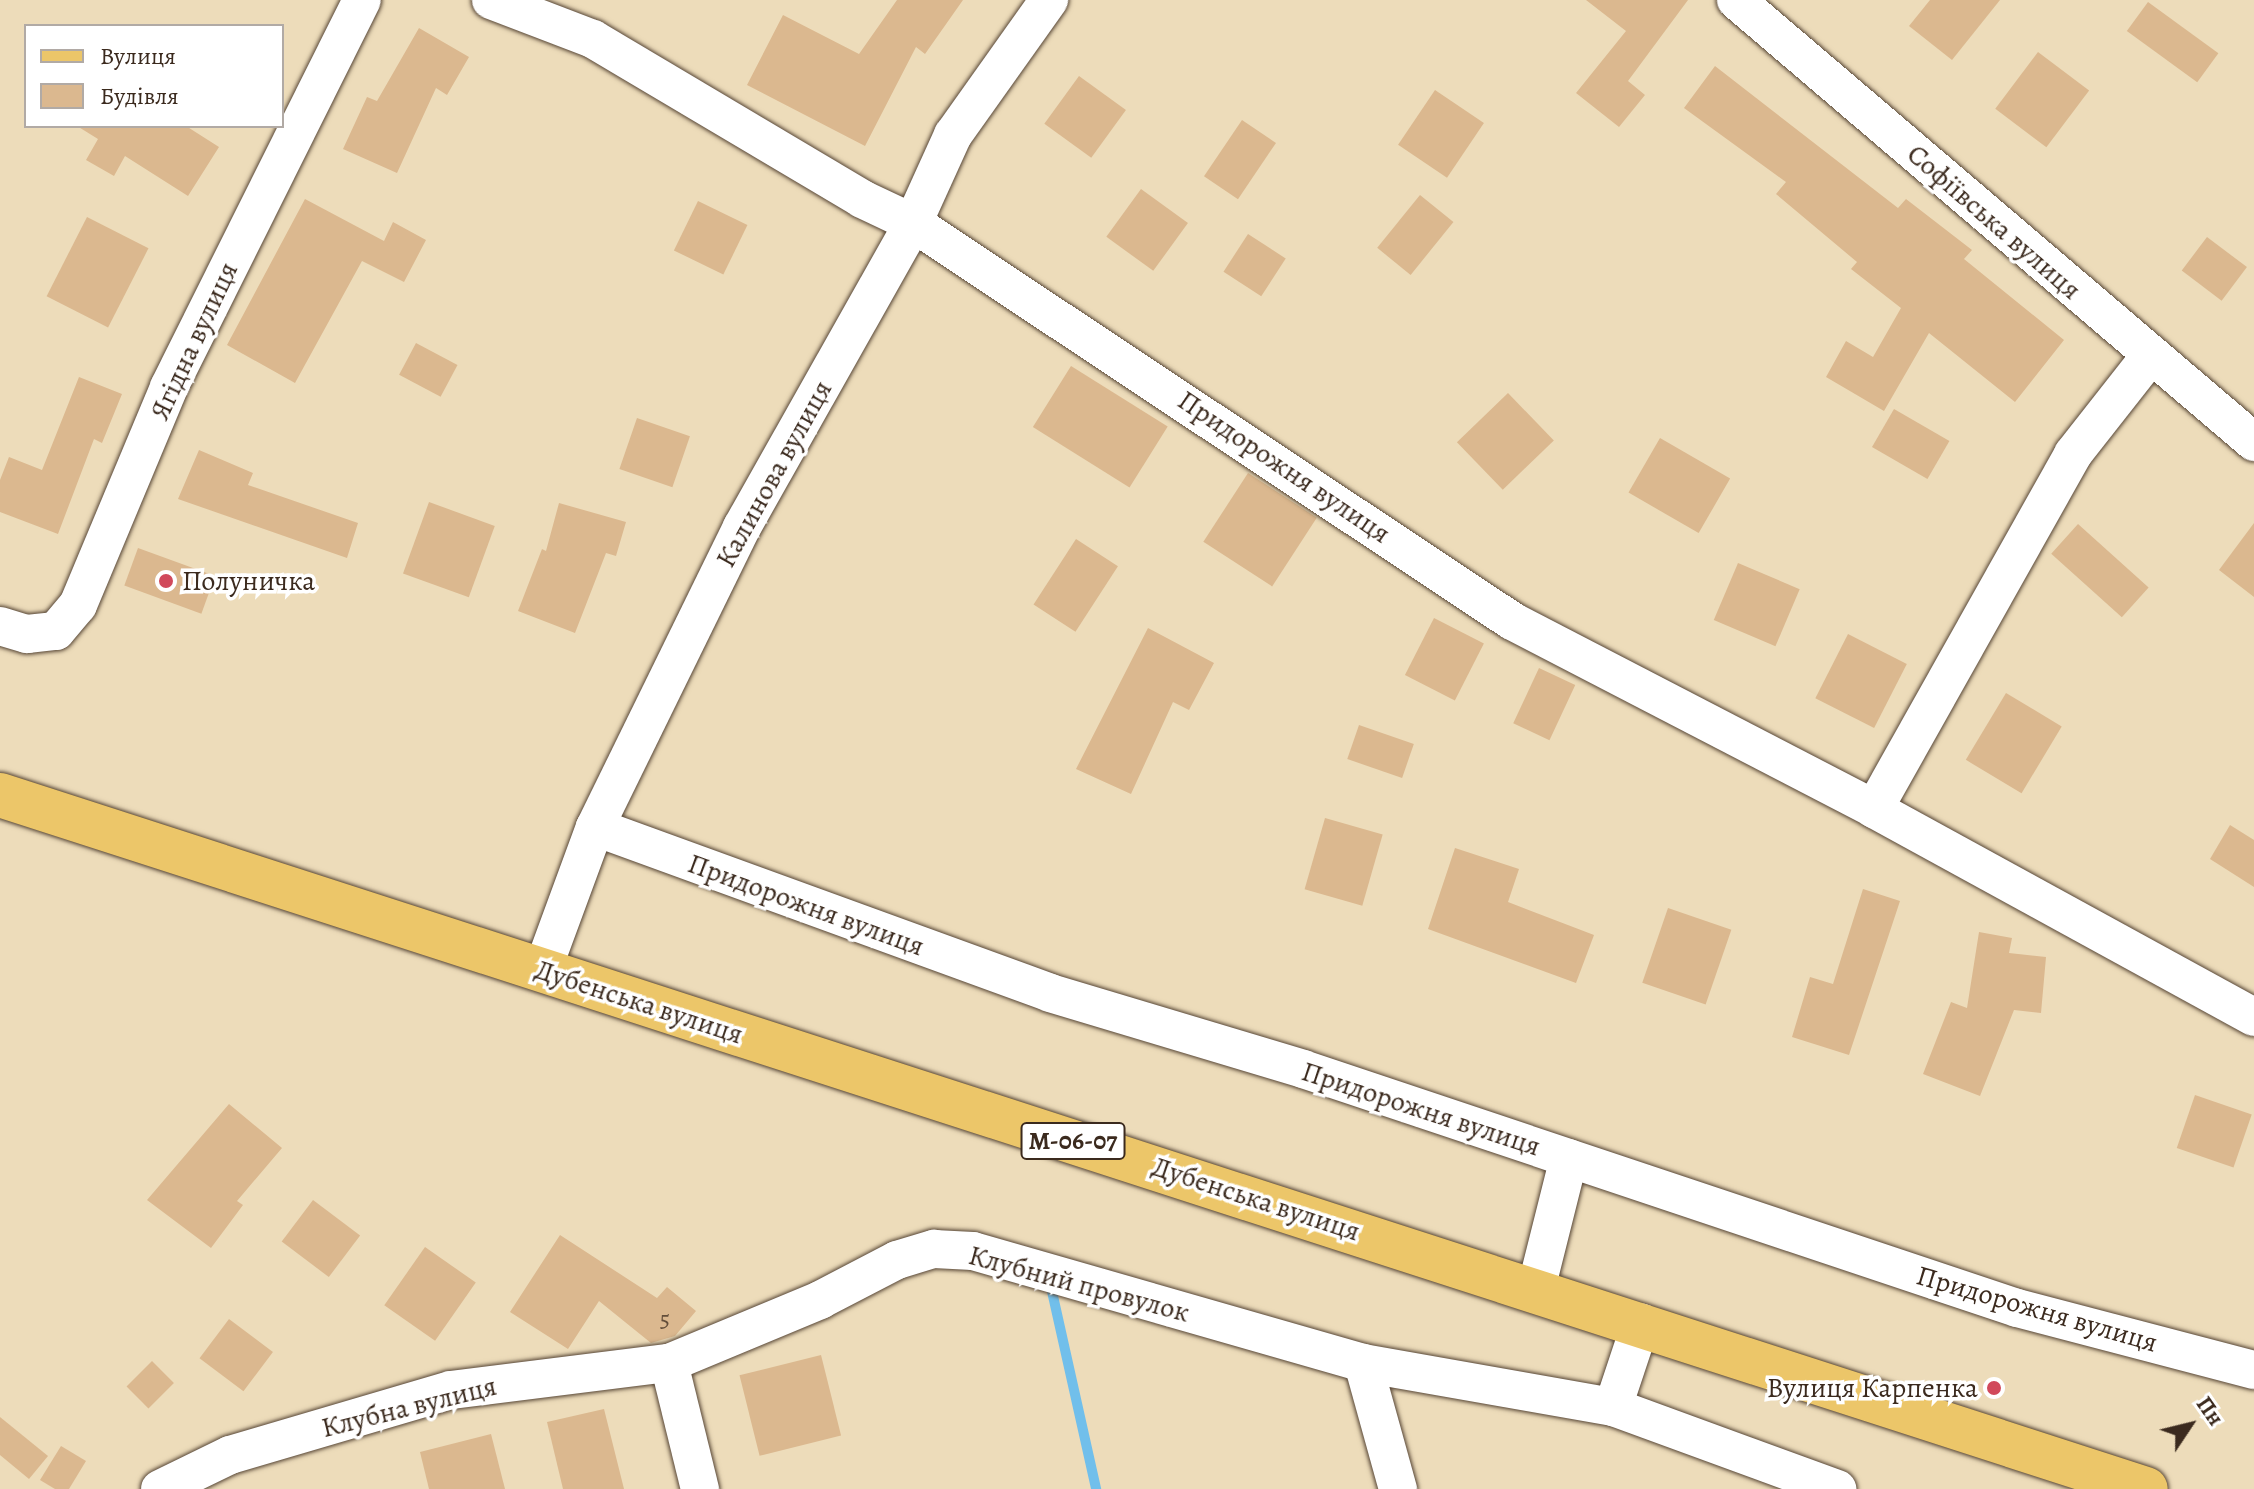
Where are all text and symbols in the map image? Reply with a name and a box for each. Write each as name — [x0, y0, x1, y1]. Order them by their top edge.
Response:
legend — [24, 24, 284, 128]
text: Вулиця — [100, 40, 176, 72]
text: Будівля — [100, 80, 179, 112]
street label: Софіївська вулиця — [1900, 137, 2088, 307]
street label: Ягідна вулиця — [143, 257, 245, 425]
street label: Калинова вулиця — [709, 375, 839, 573]
street label: Придорожня вулиця — [1171, 383, 1397, 551]
place label: Полуничка — [182, 564, 315, 598]
marker: Полуничка — [157, 572, 175, 590]
street label: Придорожня вулиця — [683, 847, 929, 963]
street label: Дубенська вулиця — [531, 953, 747, 1051]
street label: Придорожня вулиця — [1297, 1055, 1545, 1163]
road number: М-06-07 — [1019, 1119, 1127, 1163]
street label: Дубенська вулиця — [1148, 1150, 1364, 1248]
street label: Клубний провулок — [965, 1238, 1193, 1330]
street label: Придорожня вулиця — [1913, 1259, 2161, 1359]
house number: 5 — [660, 1306, 670, 1334]
street label: Клубна вулиця — [318, 1369, 500, 1445]
place label: Вулиця Карпенка — [1767, 1371, 1978, 1405]
marker: Вулиця Карпенка — [1985, 1379, 2003, 1397]
north arrow — [2150, 1385, 2230, 1465]
text: Пн — [2189, 1391, 2230, 1432]

